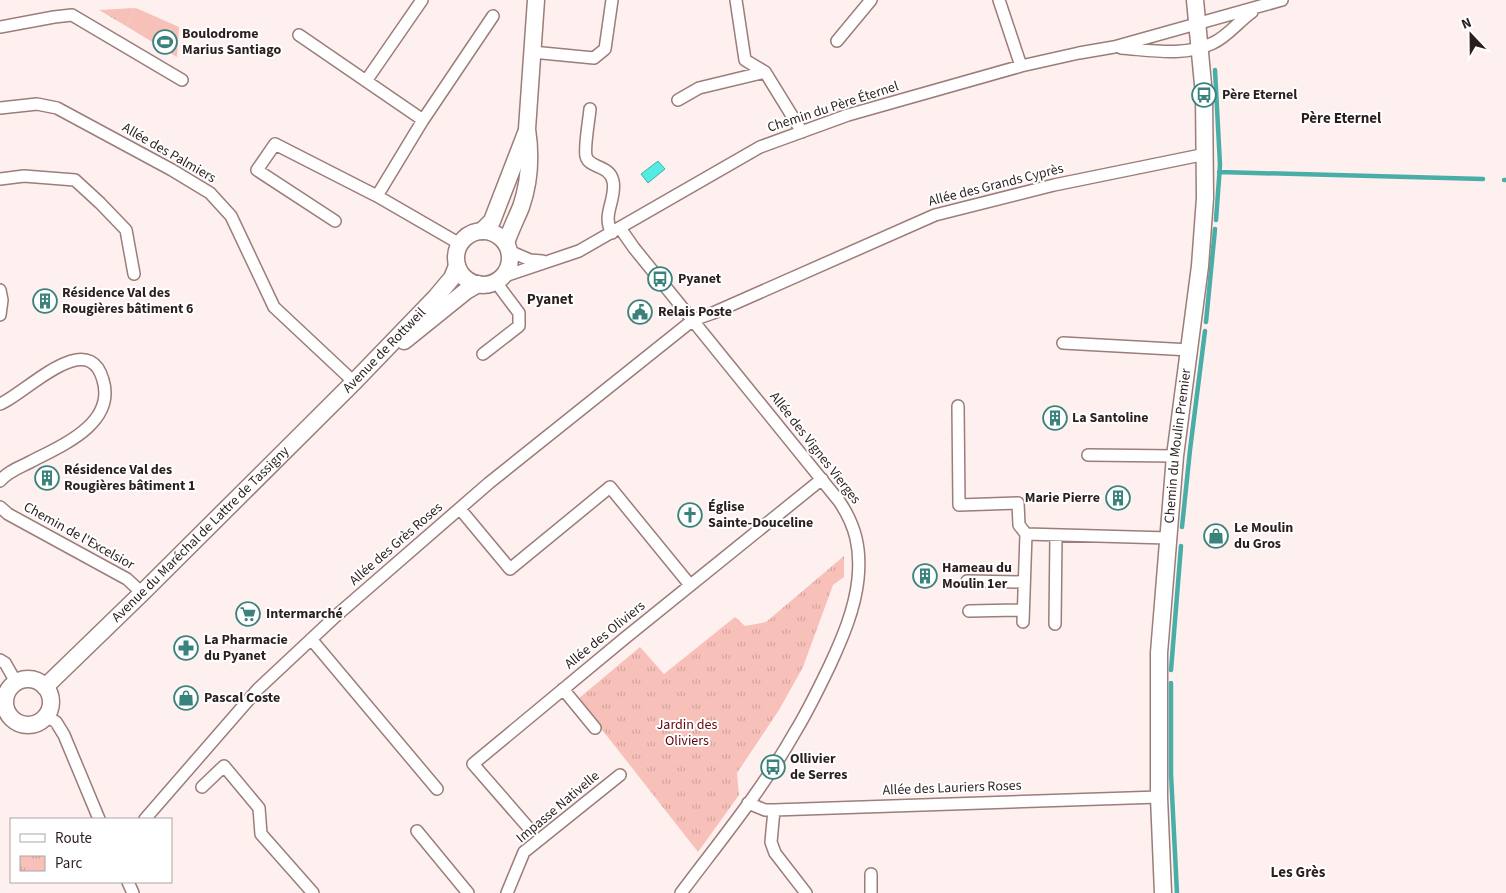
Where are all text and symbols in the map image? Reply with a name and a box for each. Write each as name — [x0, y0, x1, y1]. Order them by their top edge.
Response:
north arrow — [1446, 10, 1496, 60]
text: N — [1458, 13, 1475, 35]
place label: Boulodrome Marius Santiago — [182, 24, 281, 60]
sports icon: Boulodrome Marius Santiago — [152, 29, 178, 55]
street label: Chemin du Père Éternel — [765, 76, 902, 138]
bus stop icon: Père Eternel — [1191, 82, 1217, 108]
place label: Père Eternel — [1222, 85, 1297, 105]
district label: Père Eternel — [1301, 108, 1382, 129]
street label: Allée des Palmiers — [118, 118, 220, 188]
street label: Allée des Grands Cyprès — [926, 158, 1066, 211]
bus stop icon: Pyanet — [647, 266, 673, 292]
place label: Pyanet — [678, 269, 722, 289]
place label: Résidence Val des Rougières bâtiment 6 — [62, 283, 193, 319]
building icon: Résidence Val des Rougières bâtiment 6 — [32, 288, 58, 314]
district label: Pyanet — [527, 289, 573, 310]
public building icon: Relais Poste — [627, 299, 653, 325]
place label: Relais Poste — [658, 302, 732, 322]
street label: Avenue de Rottweil — [338, 303, 431, 398]
street label: Chemin du Moulin Premier — [1160, 367, 1196, 524]
street label: Allée des Vignes Vierges — [765, 388, 865, 509]
building icon: La Santoline — [1042, 405, 1068, 431]
place label: La Santoline — [1072, 408, 1149, 428]
street label: Avenue du Maréchal de Lattre de Tassigny — [107, 441, 294, 627]
place label: Résidence Val des Rougières bâtiment 1 — [64, 460, 195, 496]
building icon: Résidence Val des Rougières bâtiment 1 — [34, 465, 60, 491]
building icon: Marie Pierre — [1105, 485, 1131, 511]
place label: Marie Pierre — [1025, 488, 1100, 508]
street label: Chemin de l'Excelsior — [20, 497, 138, 575]
place label: Église Sainte-Douceline — [708, 497, 813, 533]
street label: Allée des Grès Roses — [345, 498, 447, 590]
church icon: Église Sainte-Douceline — [677, 502, 703, 528]
place label: Le Moulin du Gros — [1234, 518, 1293, 554]
shop icon: Le Moulin du Gros — [1203, 523, 1229, 549]
place label: Hameau du Moulin 1er — [942, 558, 1012, 594]
building icon: Hameau du Moulin 1er — [912, 563, 938, 589]
street label: Allée des Oliviers — [560, 596, 650, 674]
supermarket icon: Intermarché — [235, 601, 261, 627]
place label: Intermarché — [266, 604, 343, 624]
place label: La Pharmacie du Pyanet — [204, 630, 288, 666]
pharmacy icon: La Pharmacie du Pyanet — [173, 635, 199, 661]
shop icon: Pascal Coste — [173, 685, 199, 711]
place label: Pascal Coste — [204, 688, 280, 708]
park label: Jardin des Oliviers — [657, 715, 717, 751]
place label: Ollivier de Serres — [790, 749, 848, 785]
bus stop icon: Ollivier de Serres — [760, 754, 786, 780]
street label: Impasse Nativelle — [512, 766, 604, 848]
street label: Allée des Lauriers Roses — [882, 776, 1022, 800]
legend — [10, 818, 172, 883]
text: Route — [55, 828, 92, 849]
text: Parc — [55, 853, 82, 874]
district label: Les Grès — [1271, 862, 1326, 883]

